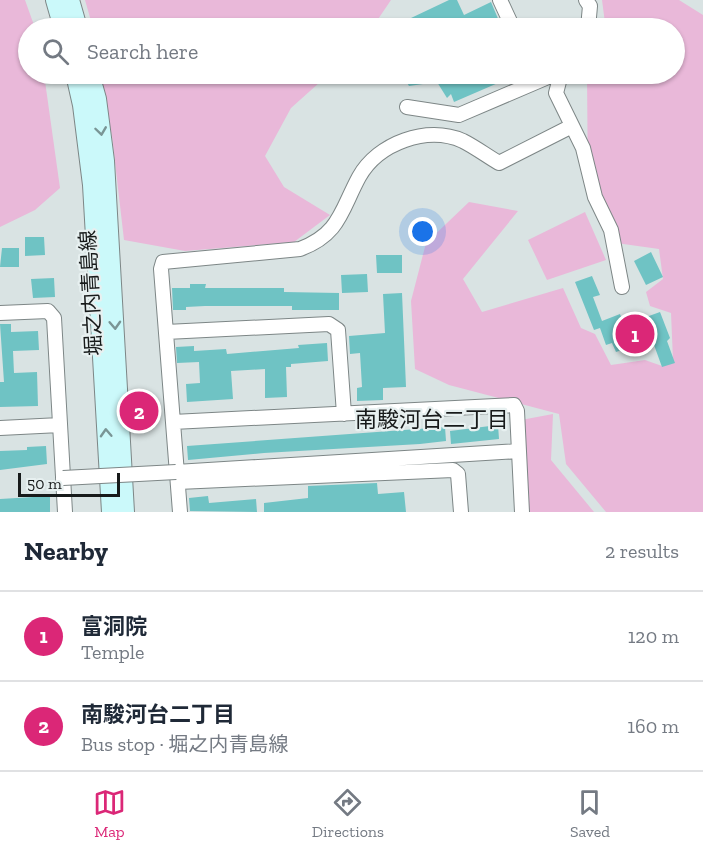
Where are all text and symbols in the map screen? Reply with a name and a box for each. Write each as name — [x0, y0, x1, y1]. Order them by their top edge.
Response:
search box — [18, 18, 685, 84]
icon: search — [39, 35, 72, 68]
text: Search here — [87, 38, 198, 65]
one-way arrow — [95, 126, 107, 135]
your location — [408, 217, 437, 246]
street label: 堀之内青島線 — [75, 229, 106, 357]
pin: 1 — [616, 312, 654, 356]
one-way arrow — [109, 321, 122, 330]
pin: 2 — [120, 388, 158, 434]
district label: 南駿河台二丁目 — [355, 406, 509, 433]
one-way arrow — [100, 428, 113, 437]
scale bar — [18, 470, 120, 498]
text: 50 m — [27, 474, 62, 493]
text: Nearby — [24, 535, 108, 567]
text: 2 results — [605, 539, 679, 563]
text: 富洞院 — [81, 613, 147, 640]
text: 1 — [39, 624, 48, 648]
text: 120 m — [628, 624, 679, 648]
text: Temple — [81, 640, 145, 664]
text: 南駿河台二丁目 — [81, 701, 235, 728]
text: 2 — [38, 714, 49, 738]
text: 160 m — [627, 714, 679, 738]
text: Bus stop · 堀之内青島線 — [81, 732, 289, 756]
tab: Map — [93, 786, 126, 841]
tab: Directions — [312, 786, 384, 841]
tab: Saved — [570, 786, 610, 841]

